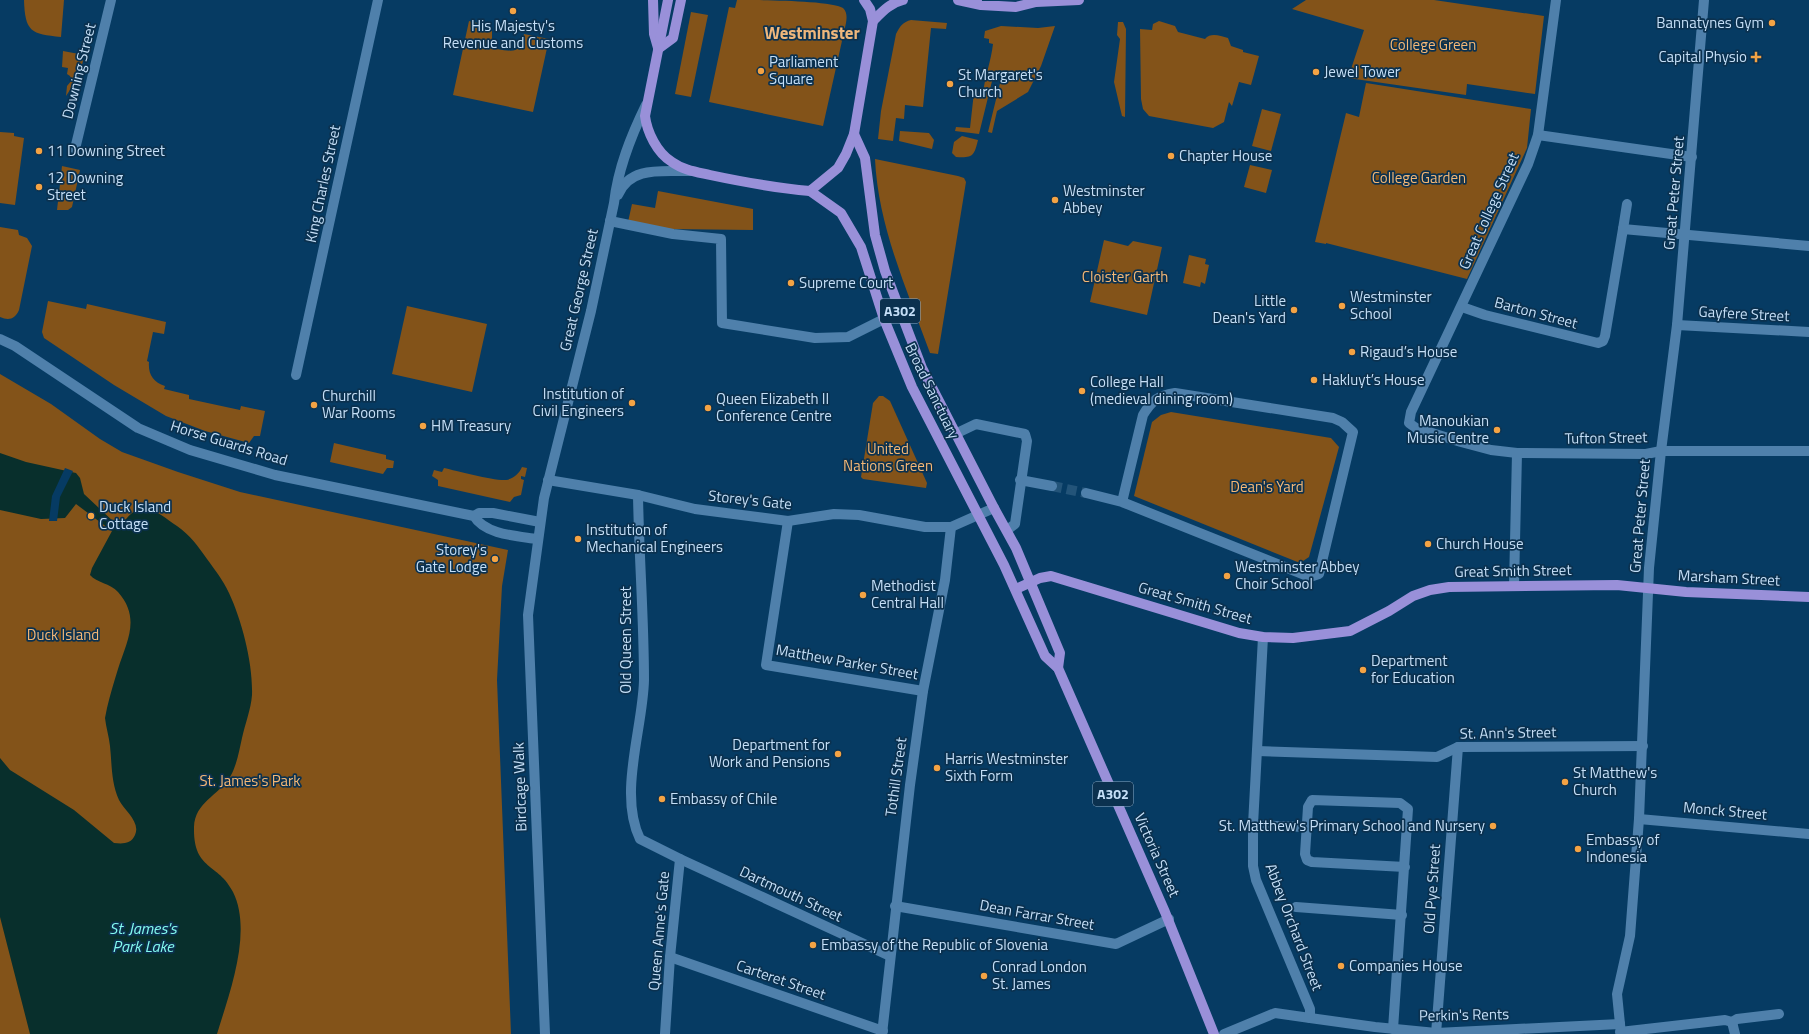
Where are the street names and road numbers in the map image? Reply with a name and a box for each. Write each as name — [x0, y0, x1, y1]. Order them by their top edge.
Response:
street label: Downing Street — [55, 20, 102, 121]
street label: King Charles Street — [299, 122, 346, 245]
street label: Great Peter Street — [1657, 134, 1690, 251]
street label: Great College Street — [1452, 148, 1525, 273]
street label: Great George Street — [553, 226, 604, 353]
street label: Barton Street — [1492, 290, 1581, 335]
road number: A302 — [880, 299, 920, 323]
street label: Gayfere Street — [1698, 300, 1791, 327]
street label: Broad Sanctuary — [899, 339, 966, 443]
street label: Horse Guards Road — [168, 414, 291, 471]
street label: Tufton Street — [1564, 425, 1648, 450]
street label: Great Peter Street — [1623, 457, 1656, 574]
street label: Storey's Gate — [707, 484, 793, 515]
street label: Great Smith Street — [1454, 558, 1573, 583]
street label: Marsham Street — [1677, 563, 1781, 592]
street label: Great Smith Street — [1136, 575, 1255, 630]
street label: Old Queen Street — [614, 585, 637, 694]
street label: Matthew Parker Street — [774, 638, 921, 685]
street label: St. Ann's Street — [1459, 720, 1557, 745]
street label: Tothill Street — [879, 735, 913, 818]
street label: Birdcage Walk — [506, 742, 533, 832]
road number: A302 — [1093, 782, 1133, 806]
street label: Monck Street — [1682, 795, 1769, 826]
street label: Victoria Street — [1129, 809, 1187, 901]
street label: Old Pye Street — [1417, 842, 1446, 935]
street label: Dartmouth Street — [736, 860, 847, 928]
street label: Abbey Orchard Street — [1260, 860, 1330, 994]
street label: Queen Anne's Gate — [642, 870, 675, 992]
street label: Dean Farrar Street — [978, 893, 1097, 936]
street label: Carteret Street — [733, 953, 830, 1006]
street label: Perkin's Rents — [1419, 1002, 1509, 1027]

